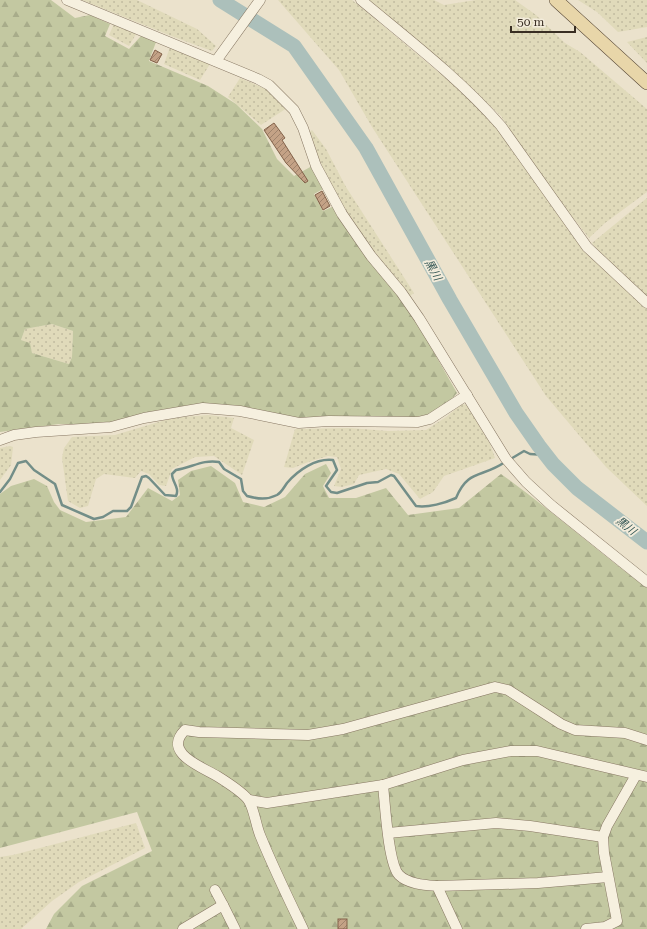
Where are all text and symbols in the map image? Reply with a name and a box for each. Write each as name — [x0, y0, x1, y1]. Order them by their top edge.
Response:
scale bar — [511, 8, 575, 34]
text: 50 m — [517, 15, 544, 29]
water label: 黒川 — [422, 257, 445, 284]
water label: 黒川 — [613, 514, 639, 539]

